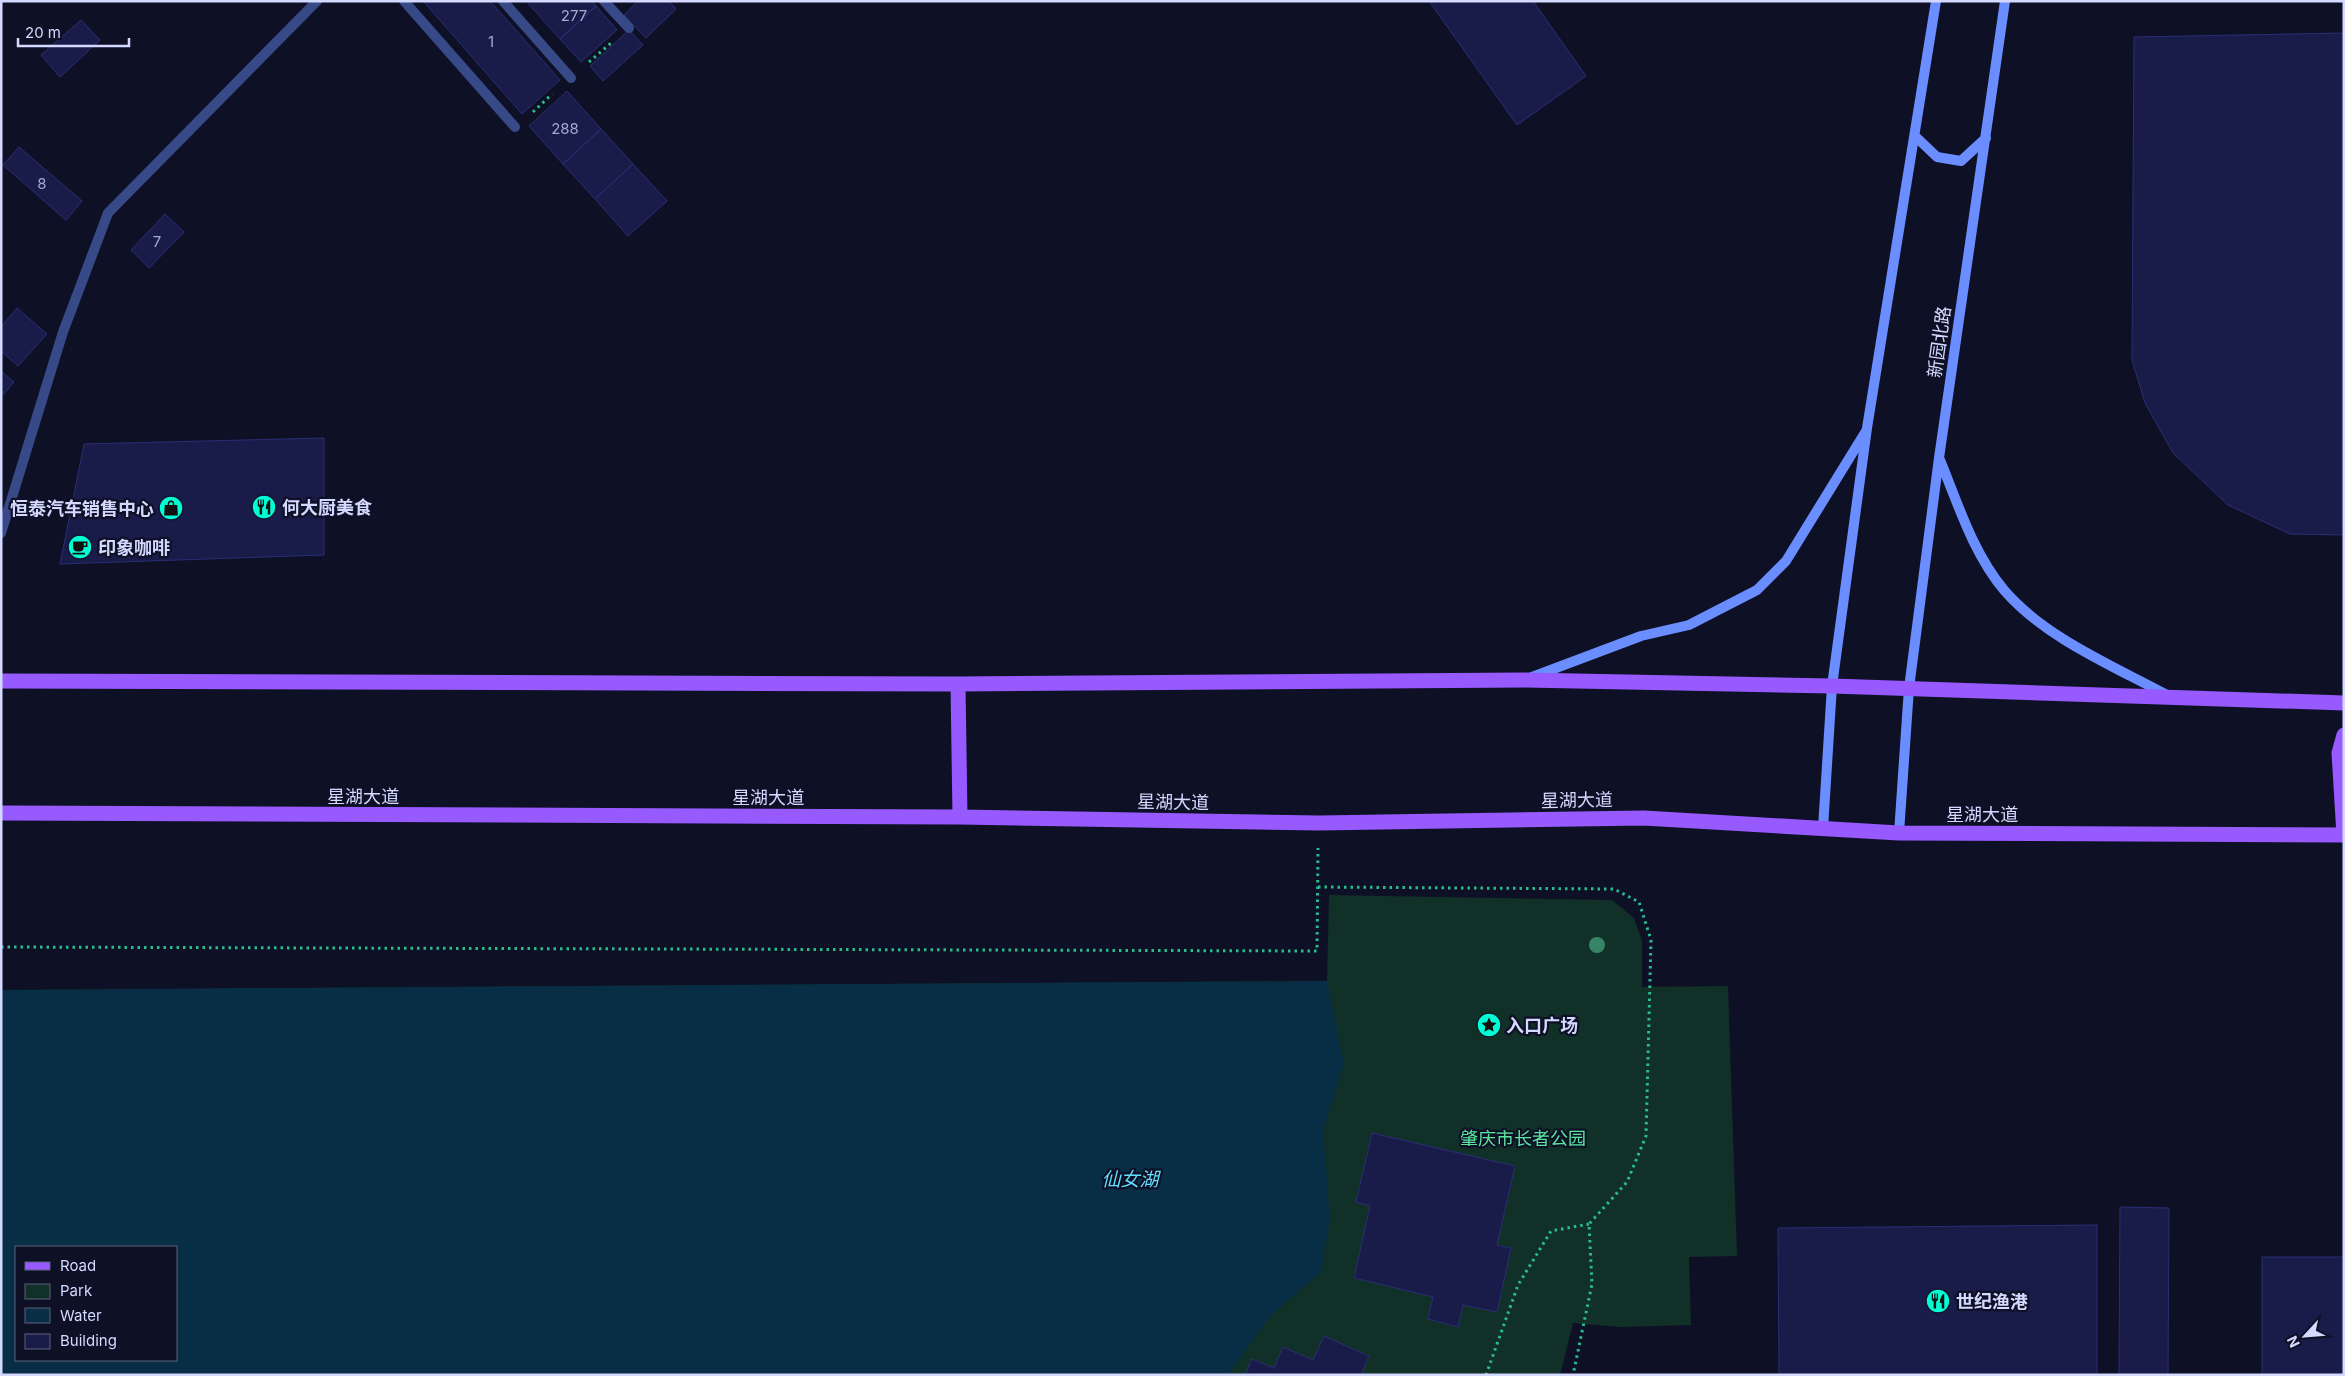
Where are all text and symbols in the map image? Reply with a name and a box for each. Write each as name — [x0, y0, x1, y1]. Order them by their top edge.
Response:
house number: 277 — [561, 6, 587, 25]
scale bar — [18, 15, 129, 47]
text: 20 m — [25, 23, 61, 42]
house number: 1 — [488, 32, 494, 51]
house number: 288 — [551, 119, 579, 138]
house number: 8 — [37, 174, 47, 193]
house number: 7 — [153, 232, 161, 251]
street label: 新园北路 — [1924, 305, 1954, 379]
restaurant icon: 何大厨美食 — [251, 494, 277, 520]
shop icon: 恒泰汽车销售中心 — [158, 495, 184, 521]
place label: 何大厨美食 — [282, 497, 372, 518]
place label: 恒泰汽车销售中心 — [10, 498, 154, 519]
cafe icon: 印象咖啡 — [67, 534, 93, 560]
place label: 印象咖啡 — [98, 537, 170, 558]
street label: 星湖大道 — [327, 786, 399, 807]
street label: 星湖大道 — [732, 787, 804, 808]
street label: 星湖大道 — [1541, 789, 1613, 811]
street label: 星湖大道 — [1137, 791, 1209, 813]
street label: 星湖大道 — [1946, 804, 2018, 825]
place icon: 入口广场 — [1476, 1012, 1502, 1038]
place label: 入口广场 — [1506, 1015, 1578, 1036]
park label: 肇庆市长者公园 — [1460, 1128, 1586, 1149]
water label: 仙女湖 — [1101, 1168, 1161, 1191]
legend — [15, 1246, 178, 1361]
text: Road — [60, 1256, 96, 1275]
text: Park — [60, 1281, 93, 1300]
restaurant icon: 世纪渔港 — [1925, 1288, 1951, 1314]
place label: 世纪渔港 — [1956, 1291, 2028, 1312]
text: Water — [60, 1306, 102, 1325]
north arrow — [2280, 1311, 2330, 1361]
text: Building — [60, 1331, 117, 1350]
text: N — [2283, 1333, 2303, 1350]

